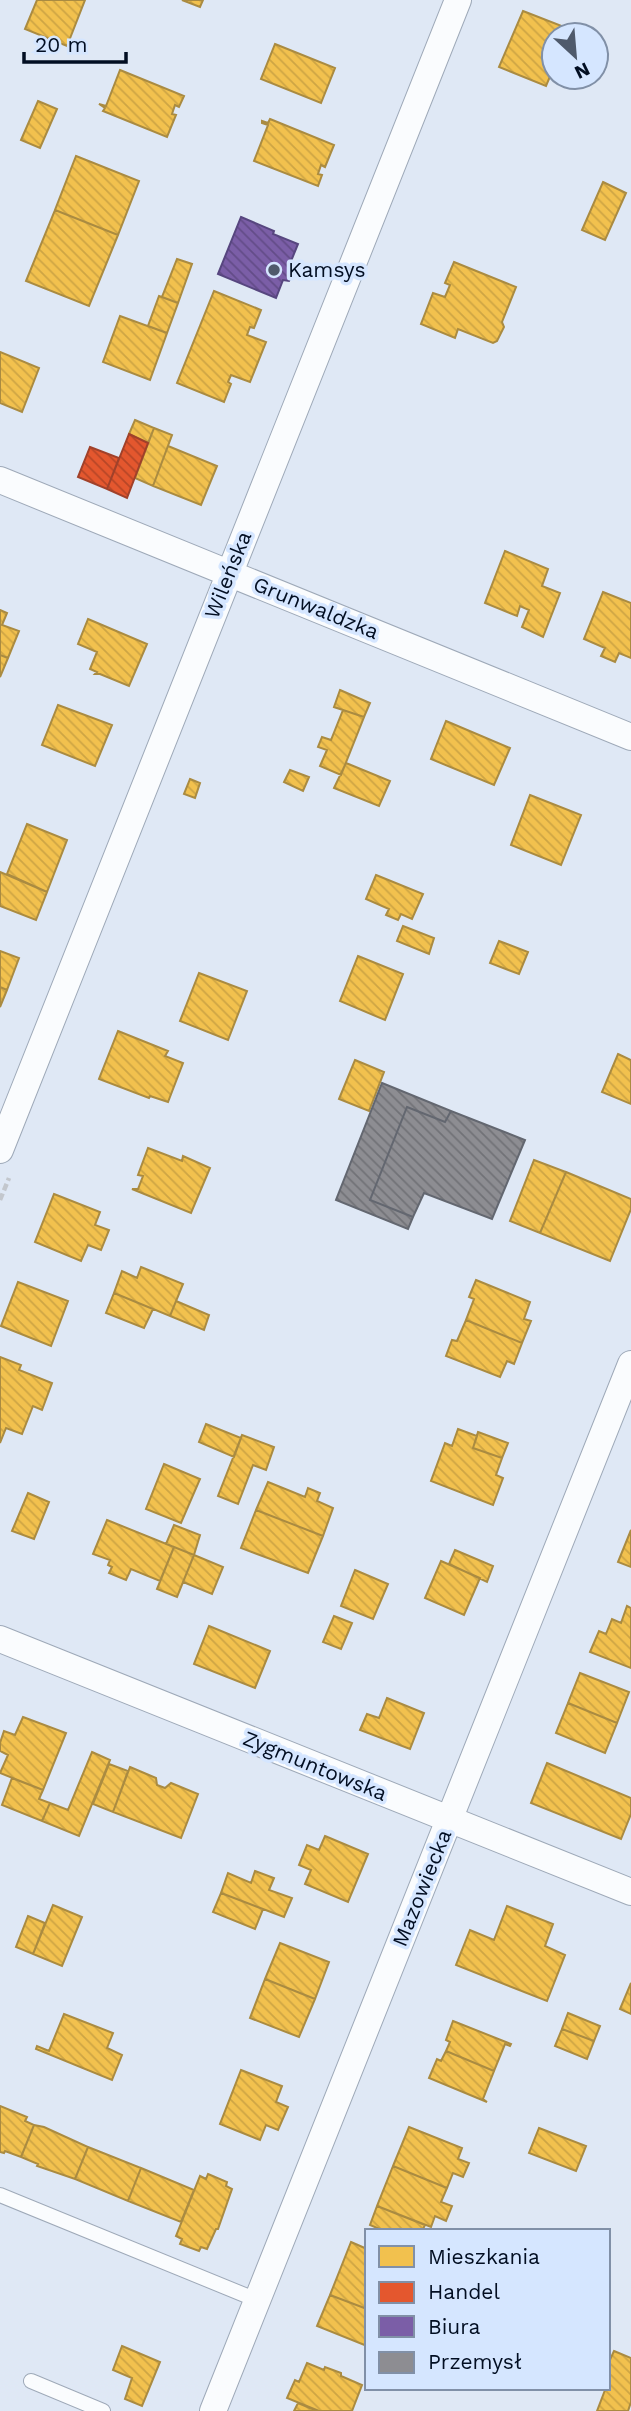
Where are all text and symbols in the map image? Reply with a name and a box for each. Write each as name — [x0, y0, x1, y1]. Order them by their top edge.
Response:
scale bar — [24, 21, 126, 65]
north arrow — [540, 21, 610, 91]
text: 20 m — [35, 32, 87, 57]
text: N — [571, 57, 594, 84]
place label: Kamsys — [288, 257, 365, 282]
marker: Kamsys — [266, 262, 282, 278]
street label: Wileńska — [199, 527, 256, 622]
street label: Grunwaldzka — [250, 571, 383, 644]
street label: Zygmuntowska — [240, 1725, 391, 1806]
street label: Mazowiecka — [387, 1826, 456, 1950]
legend — [365, 2229, 610, 2390]
text: Mieszkania — [428, 2244, 540, 2269]
text: Handel — [428, 2279, 500, 2304]
text: Biura — [428, 2314, 481, 2339]
text: Przemysł — [428, 2349, 522, 2374]

